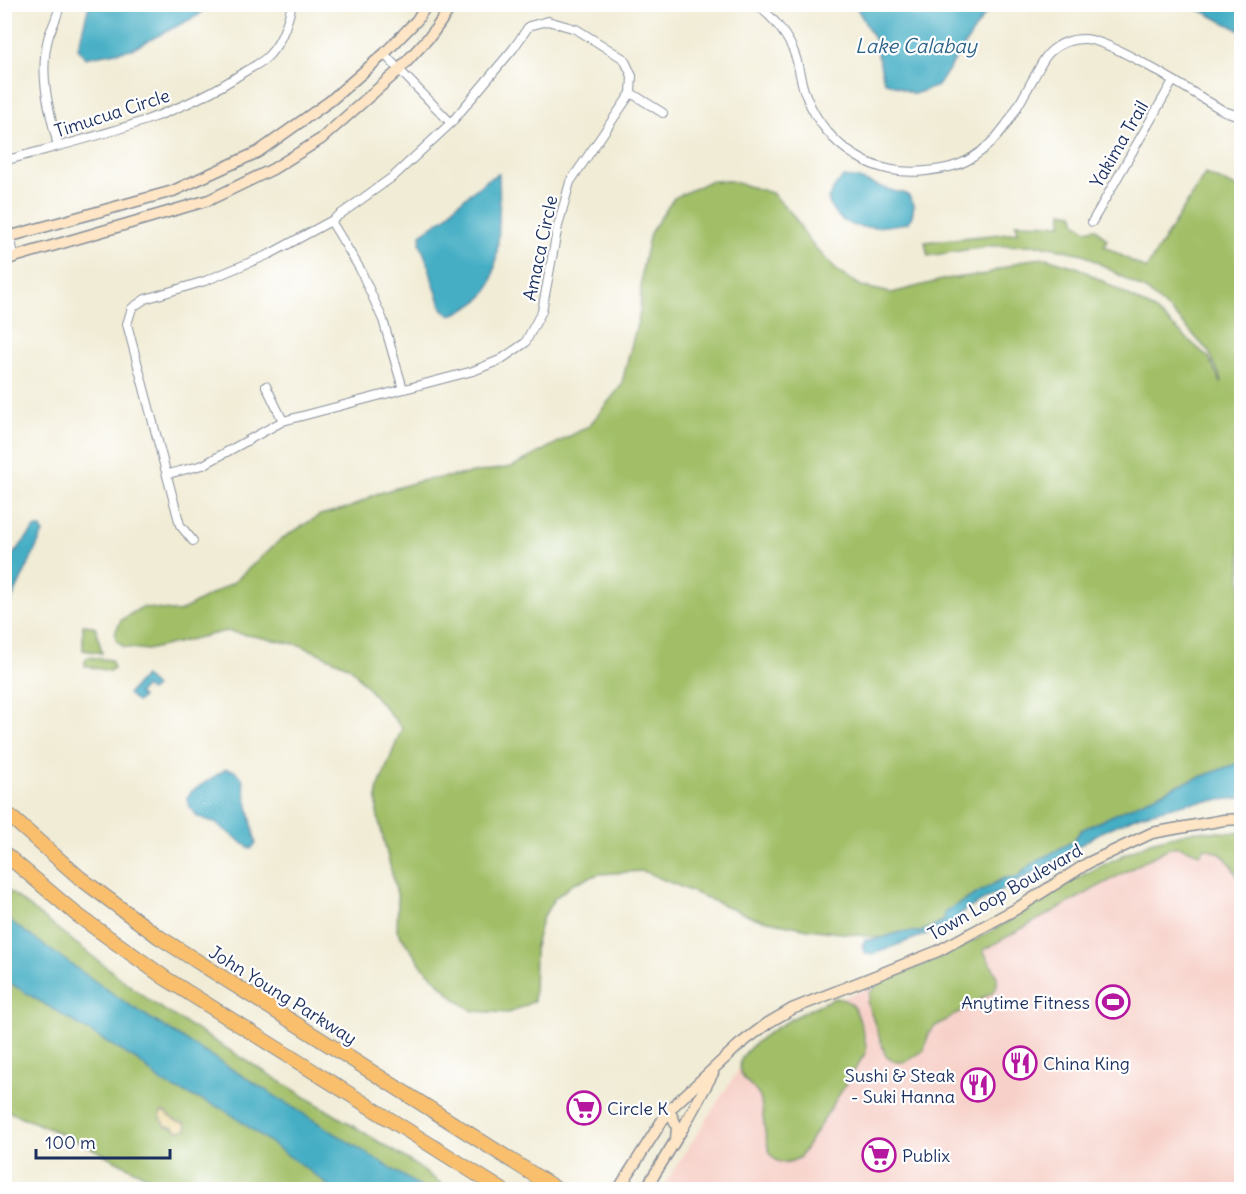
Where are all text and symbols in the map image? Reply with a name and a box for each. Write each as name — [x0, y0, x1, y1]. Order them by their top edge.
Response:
water label: Lake Calabay — [855, 33, 979, 58]
street label: Timucua Circle — [52, 84, 172, 142]
street label: Yakima Trail — [1085, 97, 1153, 191]
street label: Amaca Circle — [518, 193, 562, 303]
street label: Town Loop Boulevard — [924, 838, 1087, 946]
street label: John Young Parkway — [205, 940, 361, 1050]
sports icon: Anytime Fitness — [1095, 984, 1131, 1020]
place label: Anytime Fitness — [961, 991, 1090, 1014]
restaurant icon: China King — [1002, 1045, 1038, 1081]
place label: China King — [1043, 1052, 1130, 1075]
place label: Sushi & Steak - Suki Hanna — [845, 1064, 955, 1108]
restaurant icon: Sushi & Steak - Suki Hanna — [960, 1067, 996, 1103]
supermarket icon: Circle K — [566, 1090, 602, 1126]
place label: Circle K — [607, 1097, 668, 1120]
scale bar — [36, 1122, 170, 1160]
text: 100 m — [45, 1131, 96, 1154]
supermarket icon: Publix — [861, 1137, 897, 1173]
place label: Publix — [902, 1144, 950, 1167]

